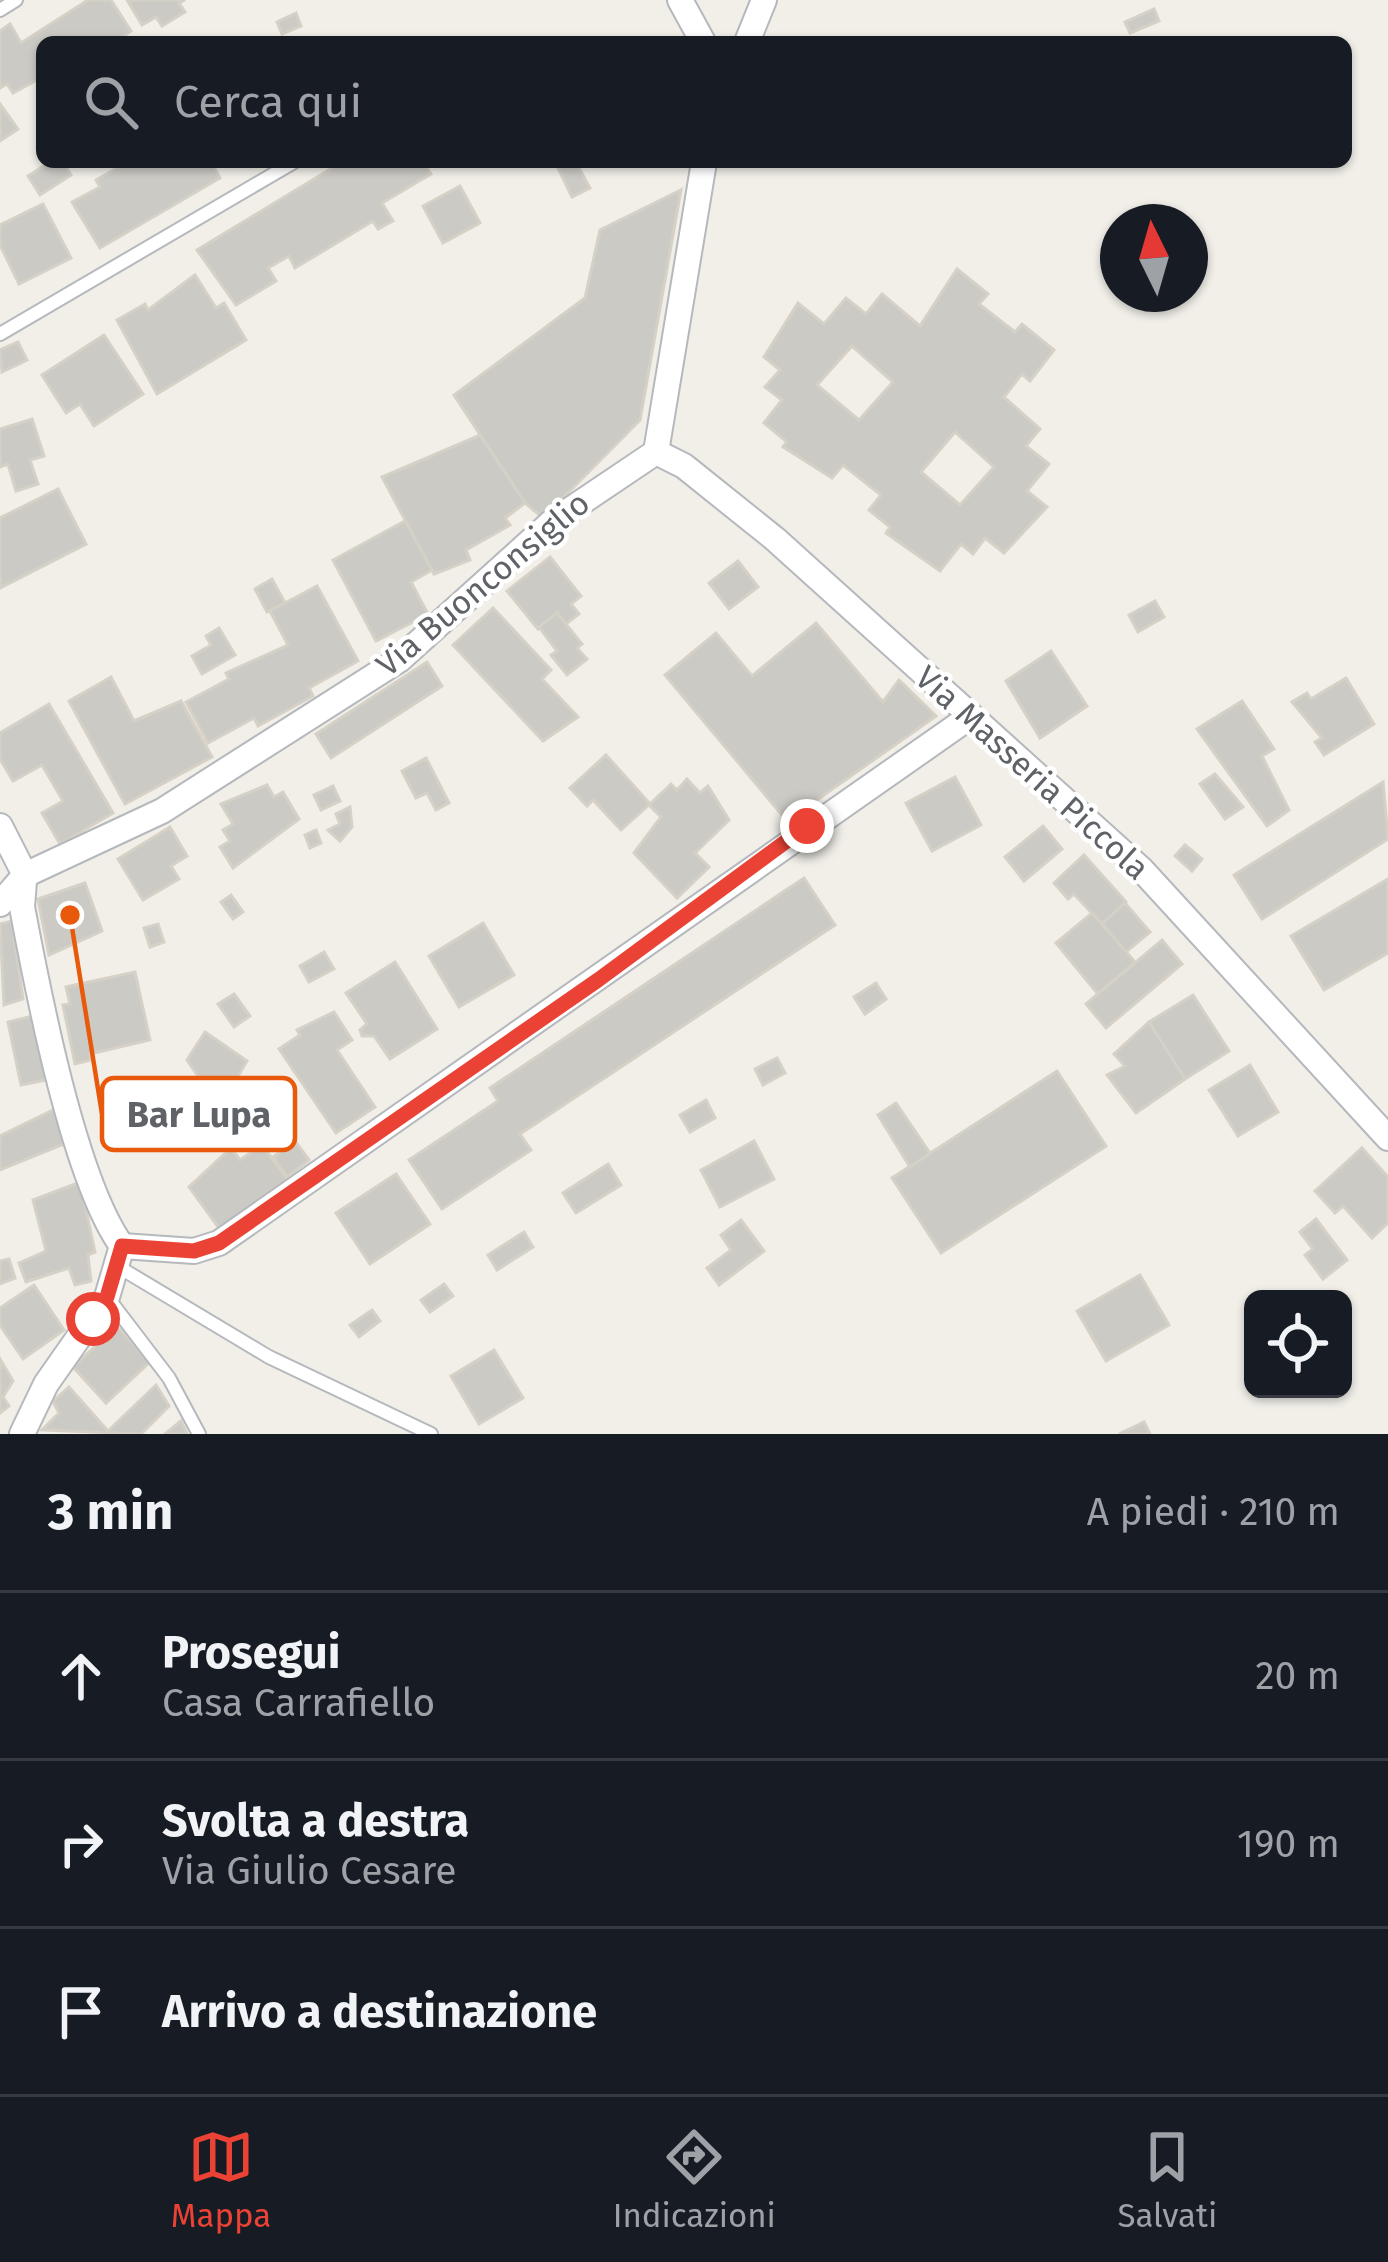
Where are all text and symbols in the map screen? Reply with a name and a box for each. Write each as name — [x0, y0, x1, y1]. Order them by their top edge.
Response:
search box — [36, 36, 1352, 168]
icon: search — [78, 69, 144, 135]
text: Cerca qui — [174, 75, 362, 129]
north arrow — [1100, 204, 1208, 312]
street label: Via Buonconsiglio — [368, 483, 598, 685]
street label: Via Masseria Piccola — [907, 658, 1157, 888]
route end — [780, 799, 834, 853]
callout: Bar Lupa — [102, 1078, 295, 1150]
text: Bar Lupa — [127, 1093, 271, 1137]
map controls — [1244, 1290, 1352, 1398]
button: locate — [1244, 1290, 1352, 1398]
route start — [66, 1292, 120, 1346]
text: 3 min — [48, 1481, 174, 1543]
text: A piedi · 210 m — [1087, 1489, 1340, 1535]
text: Prosegui — [162, 1626, 340, 1680]
icon: ahead — [48, 1643, 114, 1709]
text: 20 m — [1255, 1653, 1340, 1699]
text: Casa Carrafiello — [162, 1680, 435, 1726]
text: Svolta a destra — [162, 1794, 469, 1848]
icon: right — [48, 1811, 114, 1877]
text: 190 m — [1237, 1821, 1340, 1867]
text: Via Giulio Cesare — [162, 1848, 457, 1894]
icon: arrive — [48, 1979, 114, 2045]
text: Arrivo a destinazione — [162, 1985, 597, 2039]
tab: Mappa — [171, 2124, 271, 2236]
tab: Indicazioni — [613, 2124, 776, 2236]
tab: Salvati — [1117, 2124, 1217, 2236]

